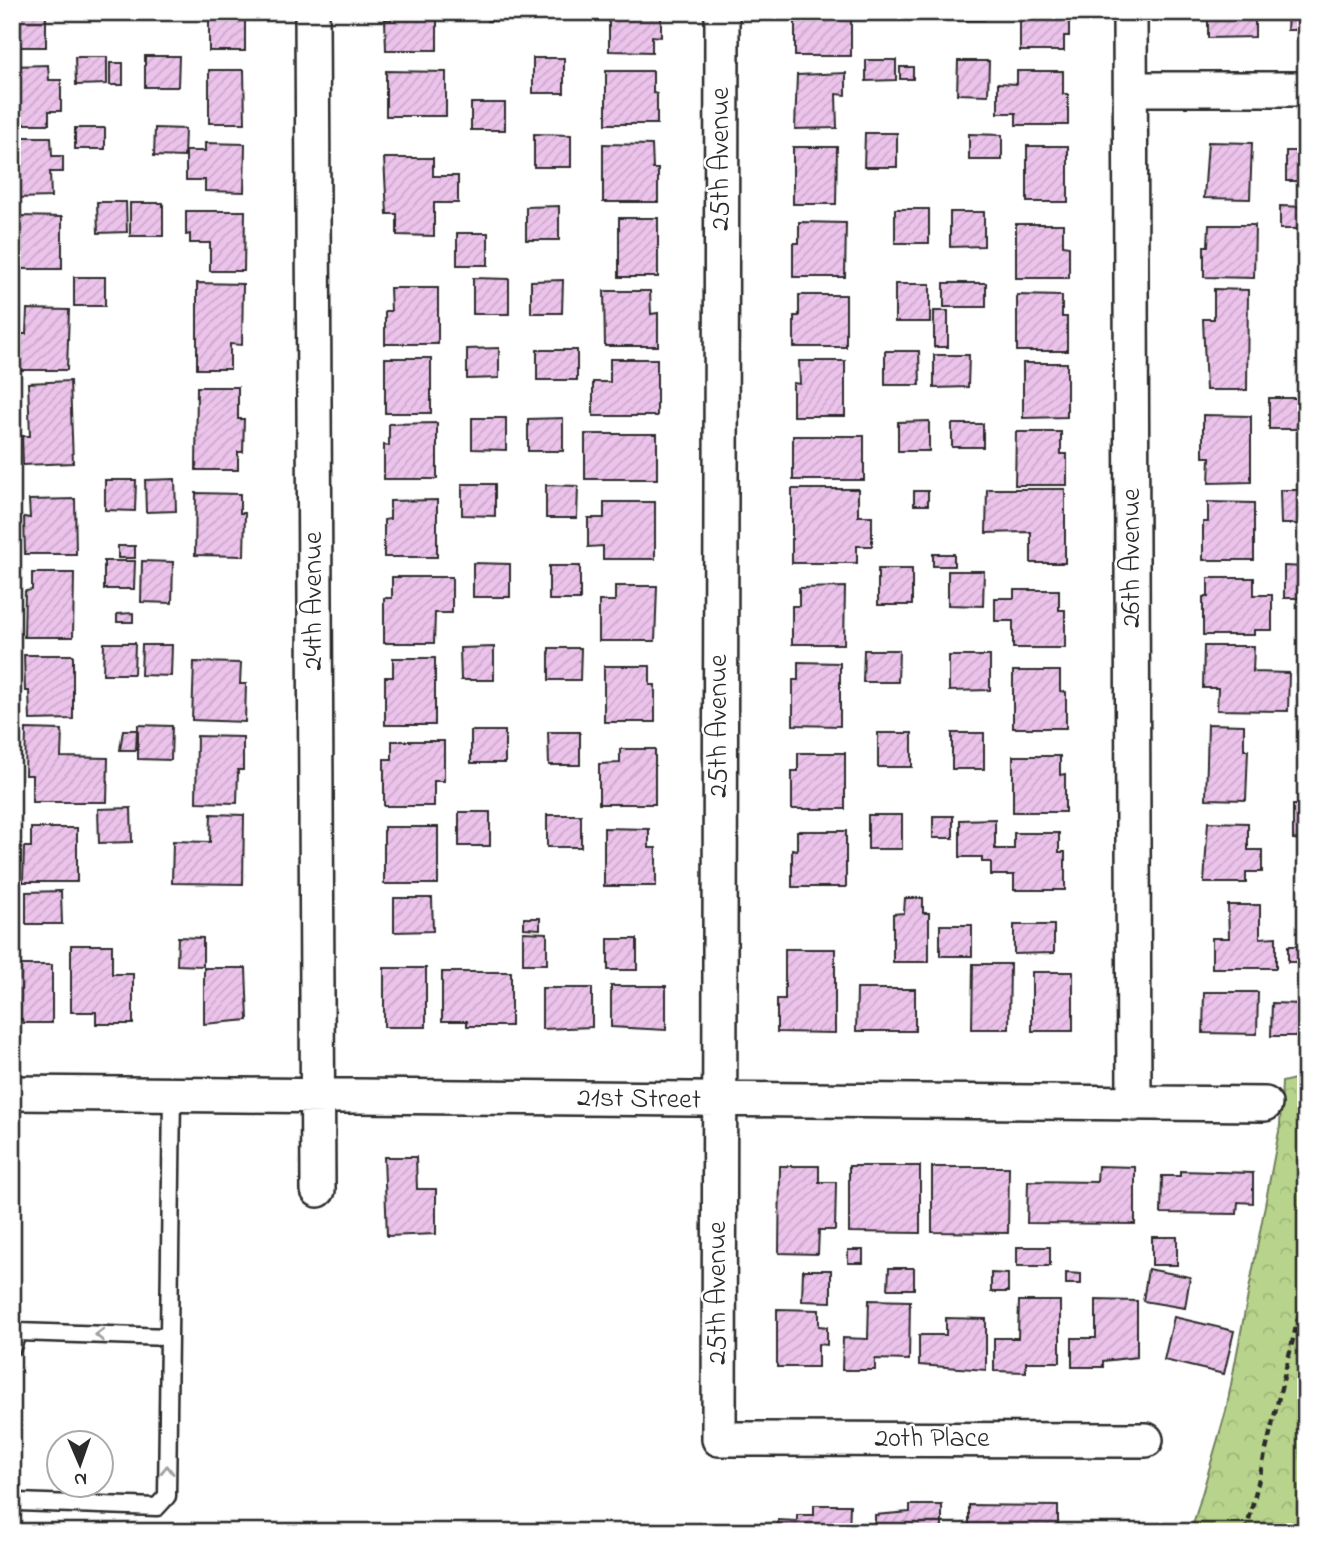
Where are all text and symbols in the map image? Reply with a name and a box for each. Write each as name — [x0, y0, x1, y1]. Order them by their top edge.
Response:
street label: 25th Avenue — [701, 87, 742, 231]
street label: 26th Avenue — [1112, 488, 1153, 628]
street label: 24th Avenue — [294, 531, 335, 670]
street label: 25th Avenue — [699, 654, 740, 798]
street label: 21st Street — [577, 1078, 701, 1122]
street label: 25th Avenue — [698, 1221, 739, 1365]
one-way arrow — [95, 1327, 106, 1342]
street label: 20th Place — [874, 1419, 990, 1460]
north arrow — [46, 1428, 116, 1498]
one-way arrow — [159, 1464, 175, 1474]
text: N — [73, 1465, 87, 1492]

